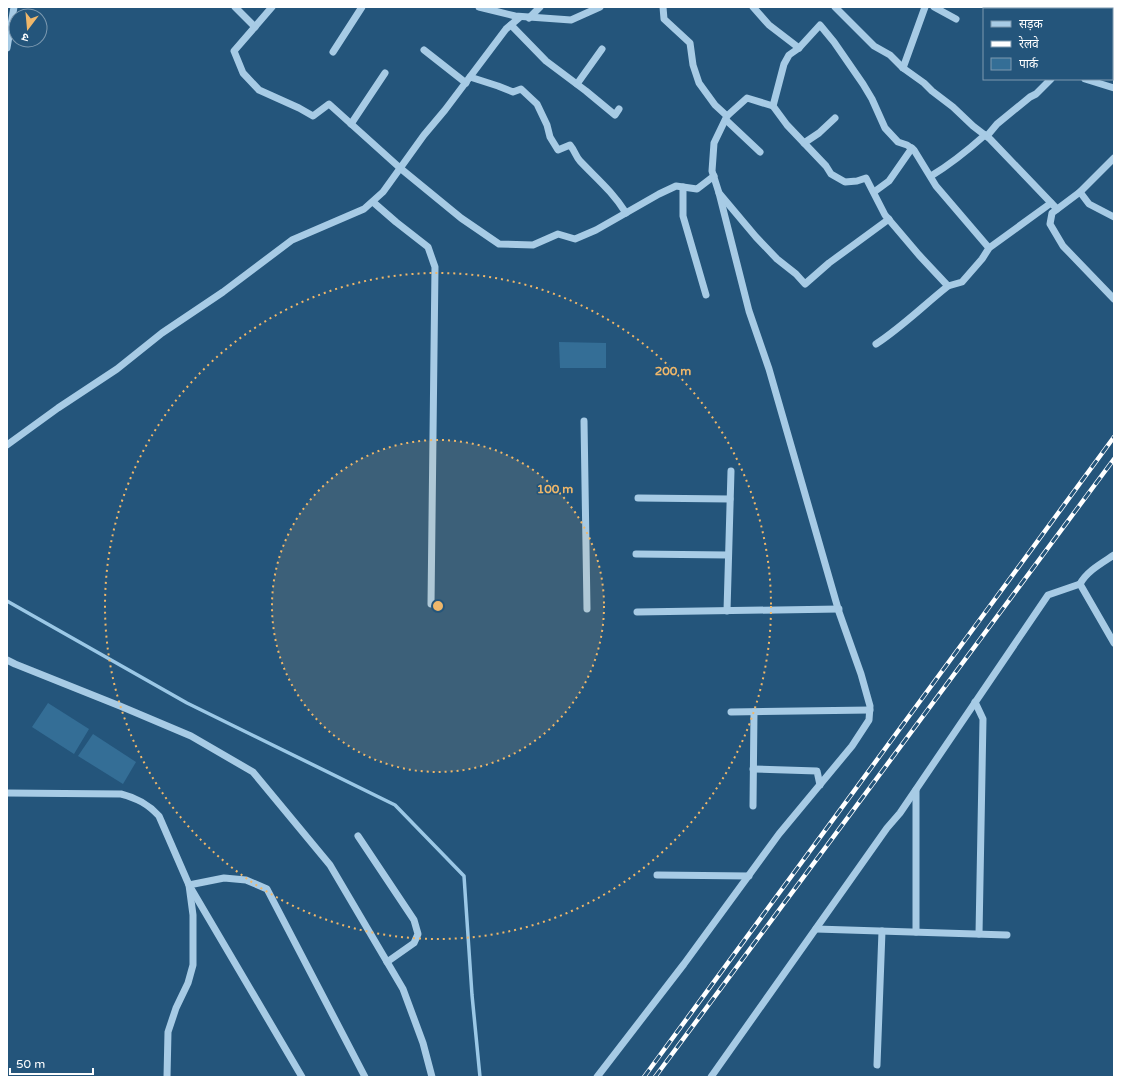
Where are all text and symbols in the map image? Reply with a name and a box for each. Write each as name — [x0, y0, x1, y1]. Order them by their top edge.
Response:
north arrow — [8, 8, 48, 48]
legend — [983, 8, 1113, 80]
text: सड़क — [1019, 17, 1044, 31]
text: उ — [20, 30, 30, 44]
text: रेलवे — [1019, 36, 1039, 51]
text: पार्क — [1019, 57, 1039, 71]
text: 200 m — [655, 364, 691, 378]
text: 100 m — [537, 482, 573, 496]
centre of rings — [431, 599, 445, 613]
scale bar — [10, 1050, 93, 1076]
text: 50 m — [16, 1057, 45, 1071]

